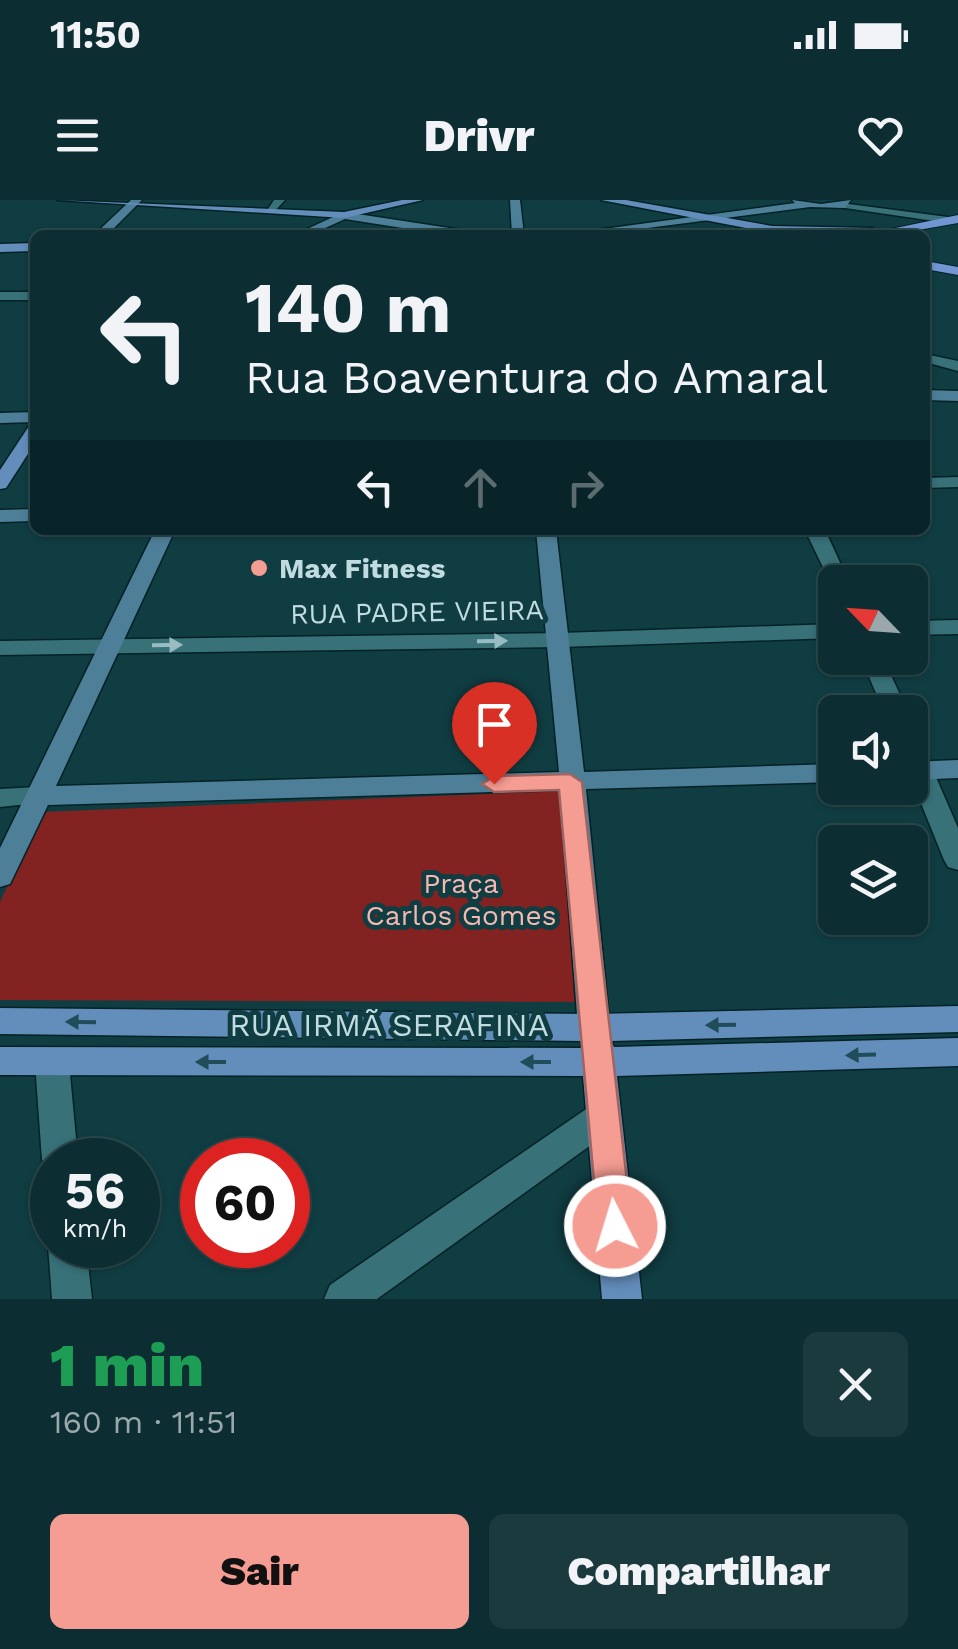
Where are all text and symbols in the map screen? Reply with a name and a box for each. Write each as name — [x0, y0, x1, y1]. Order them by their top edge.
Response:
text: 11:50 — [50, 13, 141, 57]
icon: menu — [50, 108, 105, 163]
icon: heart — [853, 108, 908, 163]
text: Drivr — [424, 109, 534, 162]
text: 140 m — [245, 267, 451, 349]
icon: left — [80, 270, 210, 400]
text: Rua Boaventura do Amaral — [245, 351, 828, 404]
icon: left — [348, 460, 403, 515]
icon: ahead — [453, 460, 508, 515]
icon: right — [558, 460, 613, 515]
place label: Max Fitness — [279, 552, 446, 585]
marker: Max Fitness — [248, 557, 270, 579]
north arrow — [818, 565, 928, 675]
map controls — [818, 565, 928, 935]
street label: RUA PADRE VIEIRA — [290, 593, 544, 631]
one-way arrow — [477, 633, 509, 649]
one-way arrow — [152, 637, 184, 653]
pin — [452, 682, 537, 785]
button: sound — [818, 695, 928, 805]
icon: arrive — [467, 697, 522, 752]
button: layers — [818, 825, 928, 935]
park label: Praça Carlos Gomes — [366, 867, 556, 932]
street label: RUA IRMÃ SERAFINA — [229, 1006, 549, 1044]
one-way arrow — [64, 1013, 96, 1029]
one-way arrow — [704, 1017, 736, 1033]
one-way arrow — [844, 1047, 876, 1063]
one-way arrow — [194, 1054, 226, 1070]
one-way arrow — [519, 1054, 551, 1070]
speed limit sign: 60 — [180, 1138, 310, 1268]
text: 56 — [65, 1161, 125, 1220]
position arrow — [563, 1174, 667, 1278]
text: km/h — [63, 1214, 127, 1243]
text: 1 min — [50, 1330, 204, 1401]
button: close — [803, 1332, 908, 1437]
text: 160 m · 11:51 — [50, 1403, 237, 1441]
button: Sair — [50, 1514, 469, 1629]
button: Compartilhar — [489, 1514, 908, 1629]

